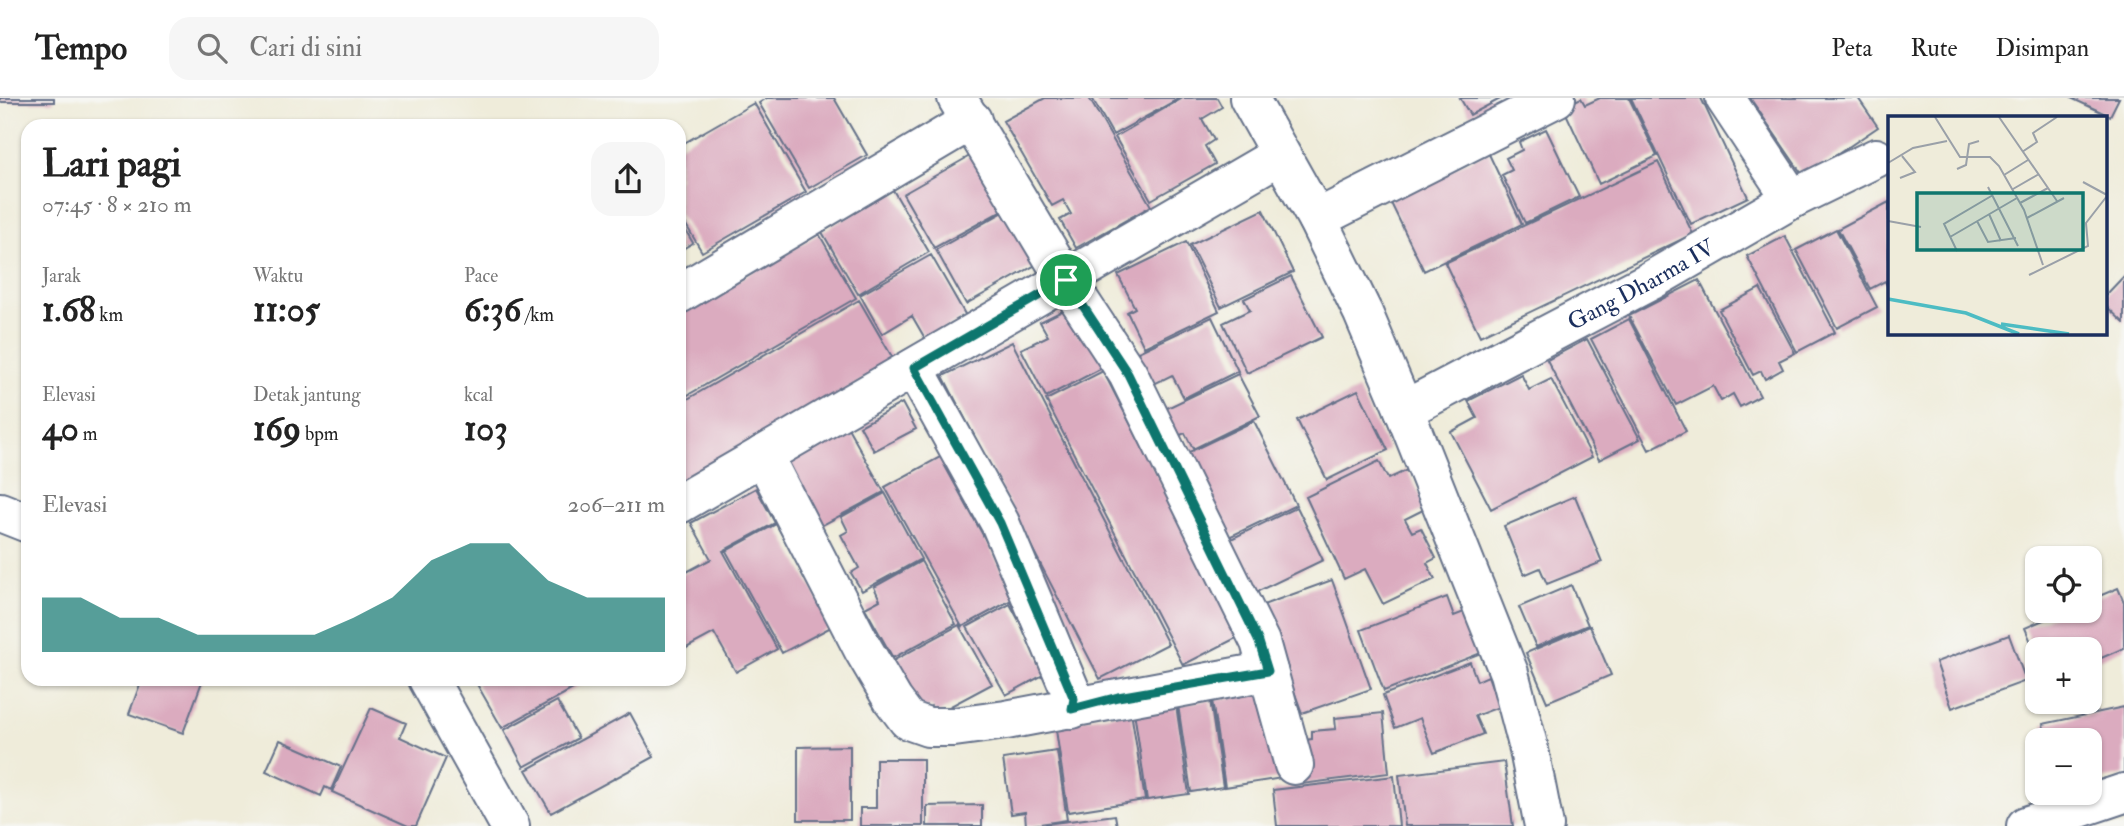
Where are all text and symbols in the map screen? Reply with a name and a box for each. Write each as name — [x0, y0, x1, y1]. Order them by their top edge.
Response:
search box — [169, 17, 659, 80]
text: Tempo — [35, 28, 127, 69]
icon: search — [193, 29, 231, 67]
text: Cari di sini — [249, 32, 362, 64]
text: Peta — [1831, 33, 1872, 64]
text: Rute — [1910, 33, 1958, 64]
text: Disimpan — [1996, 33, 2089, 64]
inset map — [1888, 116, 2106, 334]
text: Lari pagi — [42, 140, 181, 188]
button: share — [591, 142, 665, 216]
text: 07:45 · 8 × 210 m — [42, 190, 192, 219]
street label: Gang Dharma IV — [1562, 232, 1720, 336]
pin — [1036, 250, 1096, 310]
icon: arrive — [1047, 261, 1085, 299]
text: Jarak — [42, 264, 81, 288]
text: Waktu — [253, 264, 303, 288]
text: Pace — [464, 264, 498, 288]
text: 1.68 — [42, 288, 95, 332]
text: 11:05 — [253, 288, 320, 332]
text: 6:36 — [464, 288, 521, 332]
text: km — [95, 303, 123, 327]
text: /km — [521, 303, 554, 327]
text: Elevasi — [42, 383, 96, 407]
text: Detak jantung — [253, 383, 361, 407]
text: kcal — [464, 383, 493, 407]
text: 40 — [42, 407, 79, 451]
text: 169 — [253, 407, 301, 451]
text: 103 — [464, 407, 508, 451]
text: m — [79, 422, 98, 446]
text: bpm — [301, 422, 339, 446]
text: Elevasi — [42, 490, 107, 519]
text: 206–211 m — [568, 490, 665, 519]
map controls — [2025, 546, 2102, 805]
button: locate — [2025, 546, 2102, 623]
button: + — [2025, 637, 2102, 714]
button: − — [2025, 728, 2102, 805]

